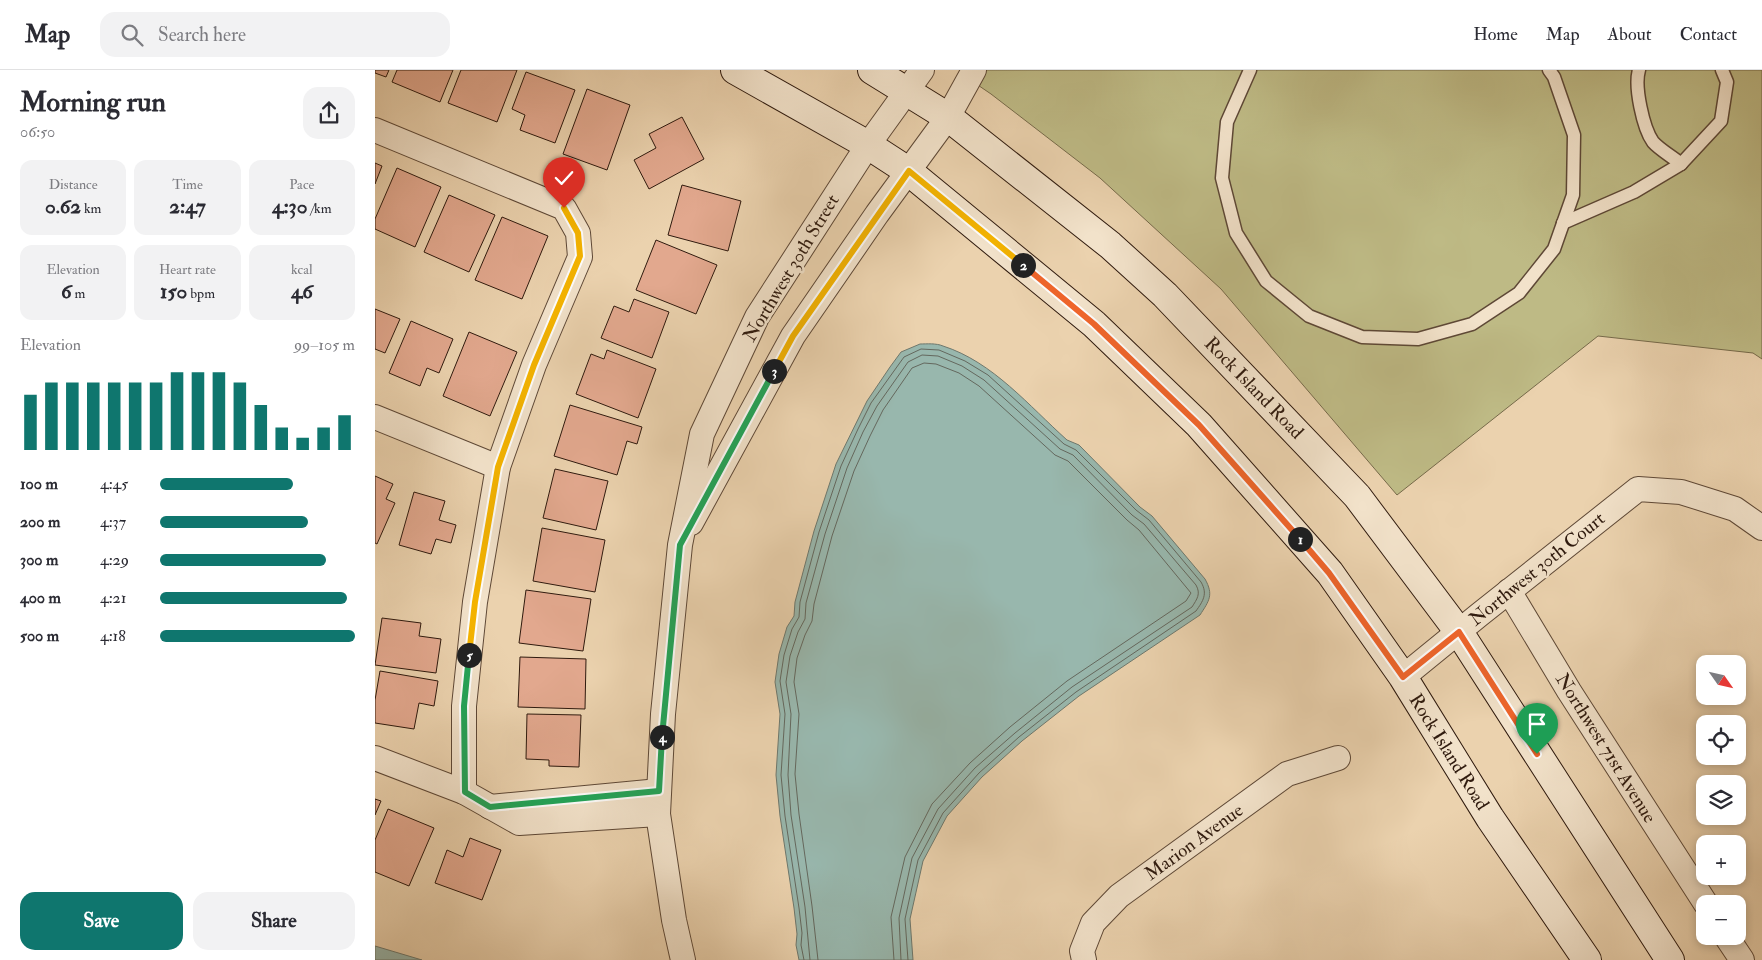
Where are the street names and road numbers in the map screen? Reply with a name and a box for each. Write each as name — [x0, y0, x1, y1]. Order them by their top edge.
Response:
street label: Northwest 30th Street — [737, 190, 845, 346]
street label: Rock Island Road — [1199, 332, 1309, 445]
street label: Northwest 30th Court — [1464, 507, 1610, 631]
street label: Northwest 71st Avenue — [1550, 669, 1662, 827]
street label: Rock Island Road — [1404, 689, 1495, 815]
street label: Marion Avenue — [1140, 798, 1248, 886]

